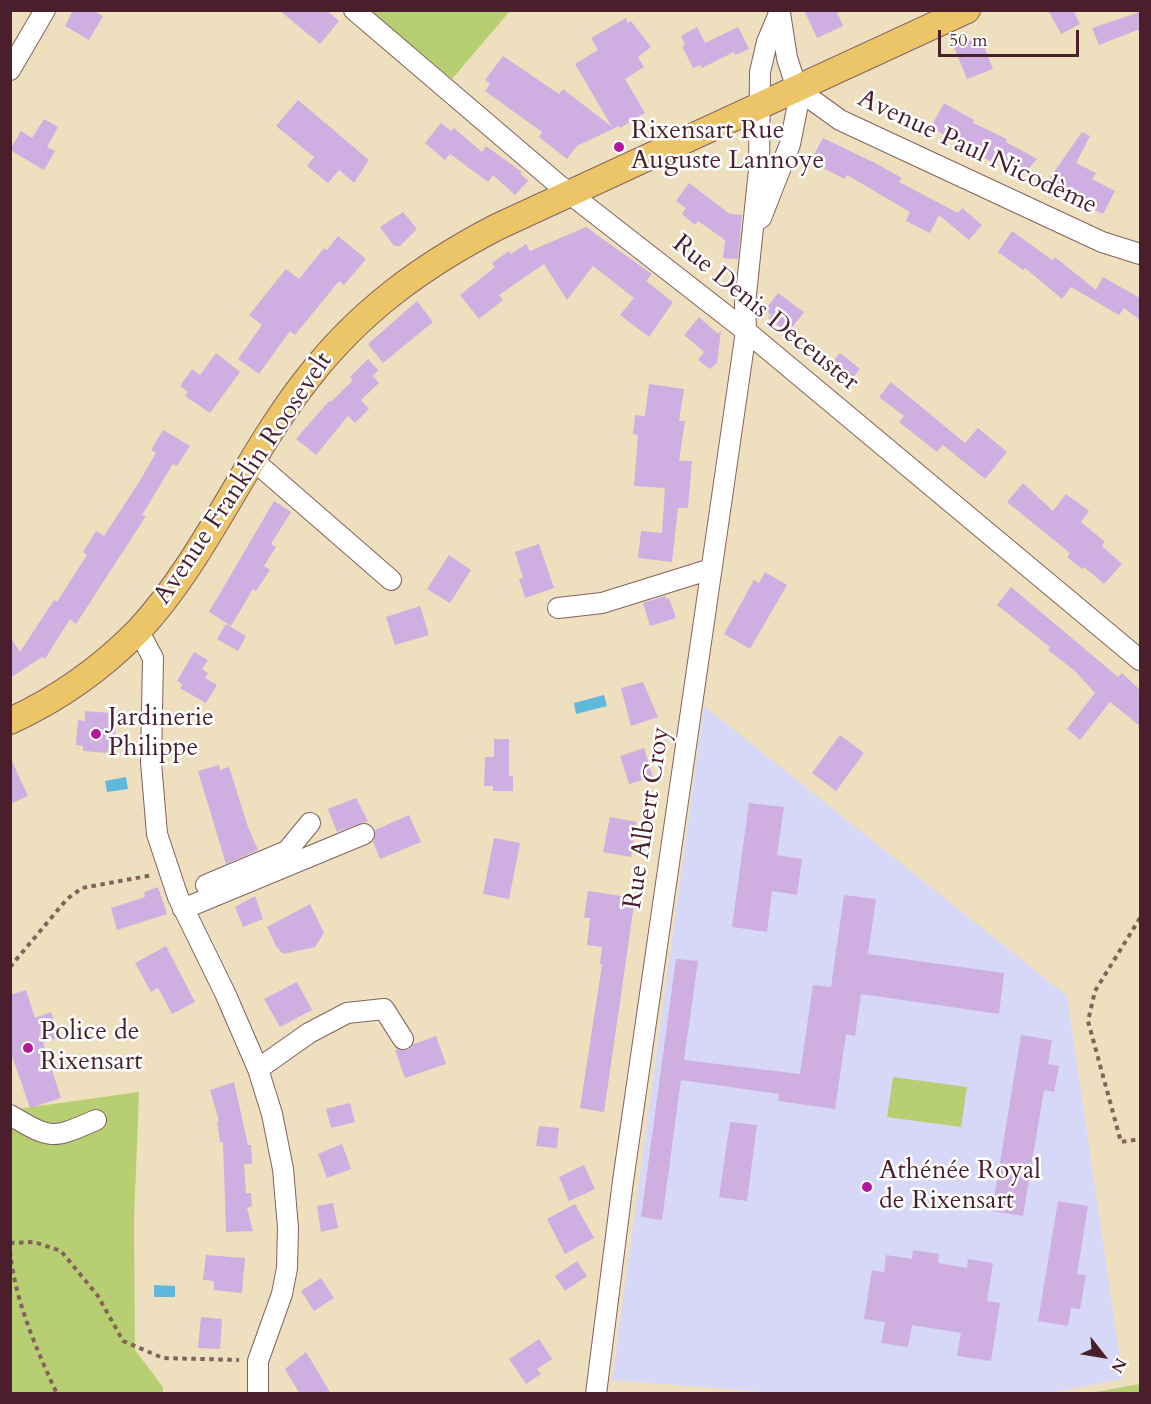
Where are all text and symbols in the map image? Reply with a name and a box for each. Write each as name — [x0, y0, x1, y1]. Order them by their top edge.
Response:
scale bar — [941, 18, 1082, 56]
text: 50 m — [949, 28, 988, 53]
street label: Avenue Paul Nicodème — [852, 84, 1102, 222]
place label: Rixensart Rue Auguste Lannoye — [631, 116, 824, 178]
marker: Rixensart Rue Auguste Lannoye — [612, 140, 626, 154]
street label: Rue Denis Deceuster — [665, 229, 865, 399]
street label: Avenue Franklin Roosevelt — [148, 347, 340, 611]
place label: Jardinerie Philippe — [108, 703, 214, 764]
street label: Rue Albert Croy — [618, 725, 678, 911]
marker: Jardinerie Philippe — [89, 727, 103, 741]
place label: Police de Rixensart — [40, 1017, 142, 1078]
marker: Police de Rixensart — [21, 1041, 35, 1055]
place label: Athénée Royal de Rixensart — [879, 1156, 1041, 1218]
marker: Athénée Royal de Rixensart — [860, 1180, 874, 1194]
north arrow — [1073, 1326, 1133, 1386]
text: N — [1105, 1354, 1131, 1377]

